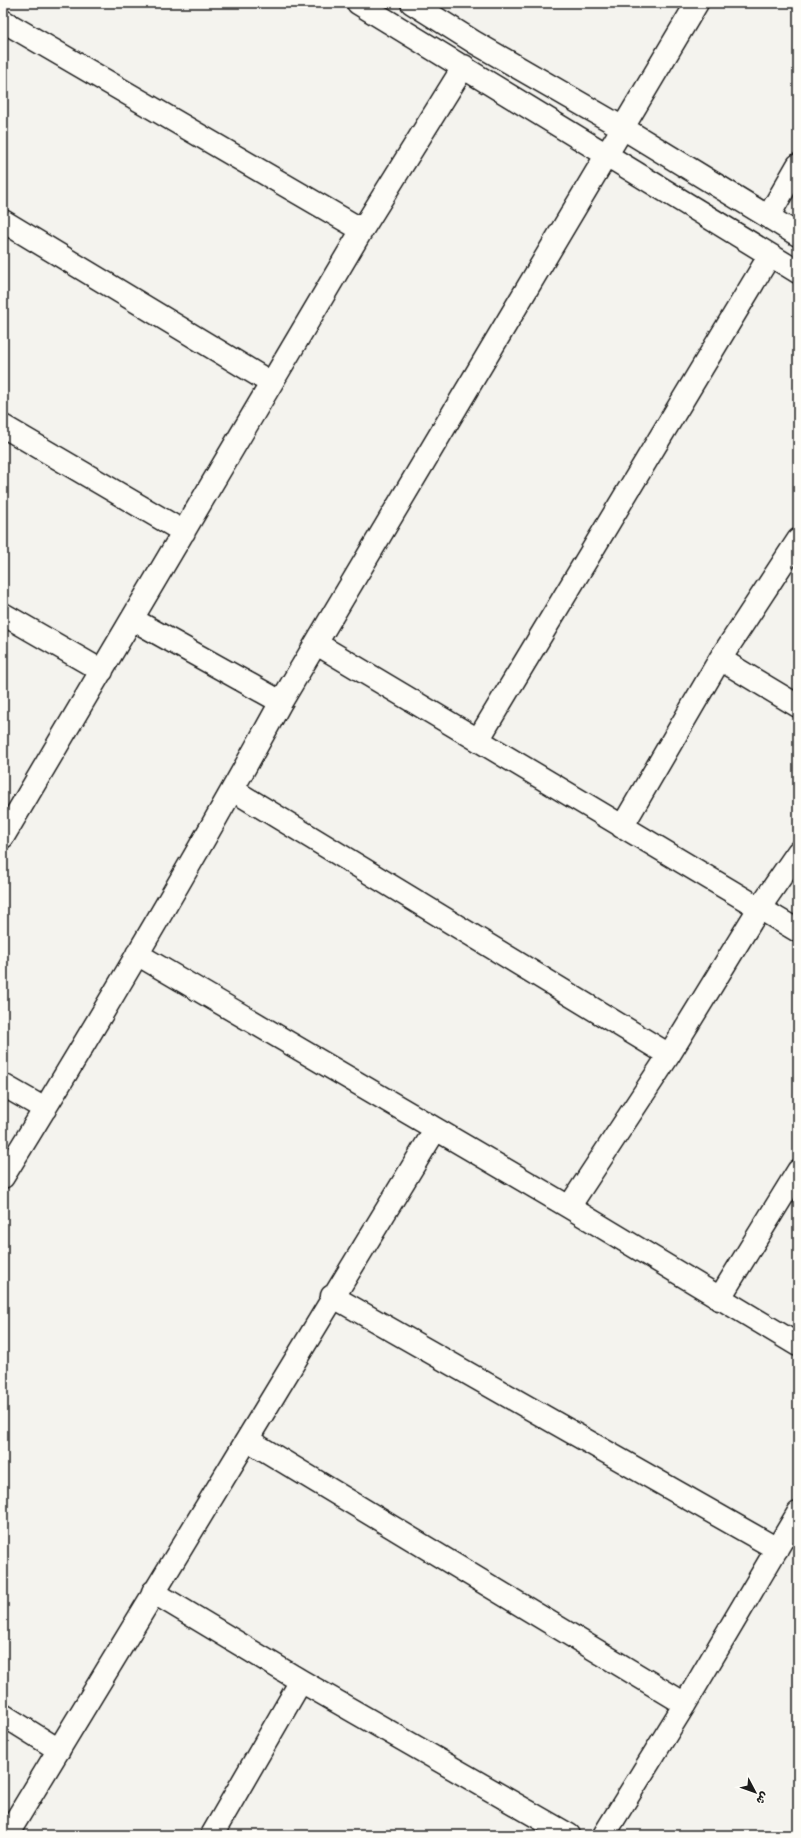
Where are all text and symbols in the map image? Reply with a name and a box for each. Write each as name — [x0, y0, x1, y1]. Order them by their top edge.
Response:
north arrow — [735, 1772, 775, 1812]
text: ش — [753, 1789, 771, 1807]

